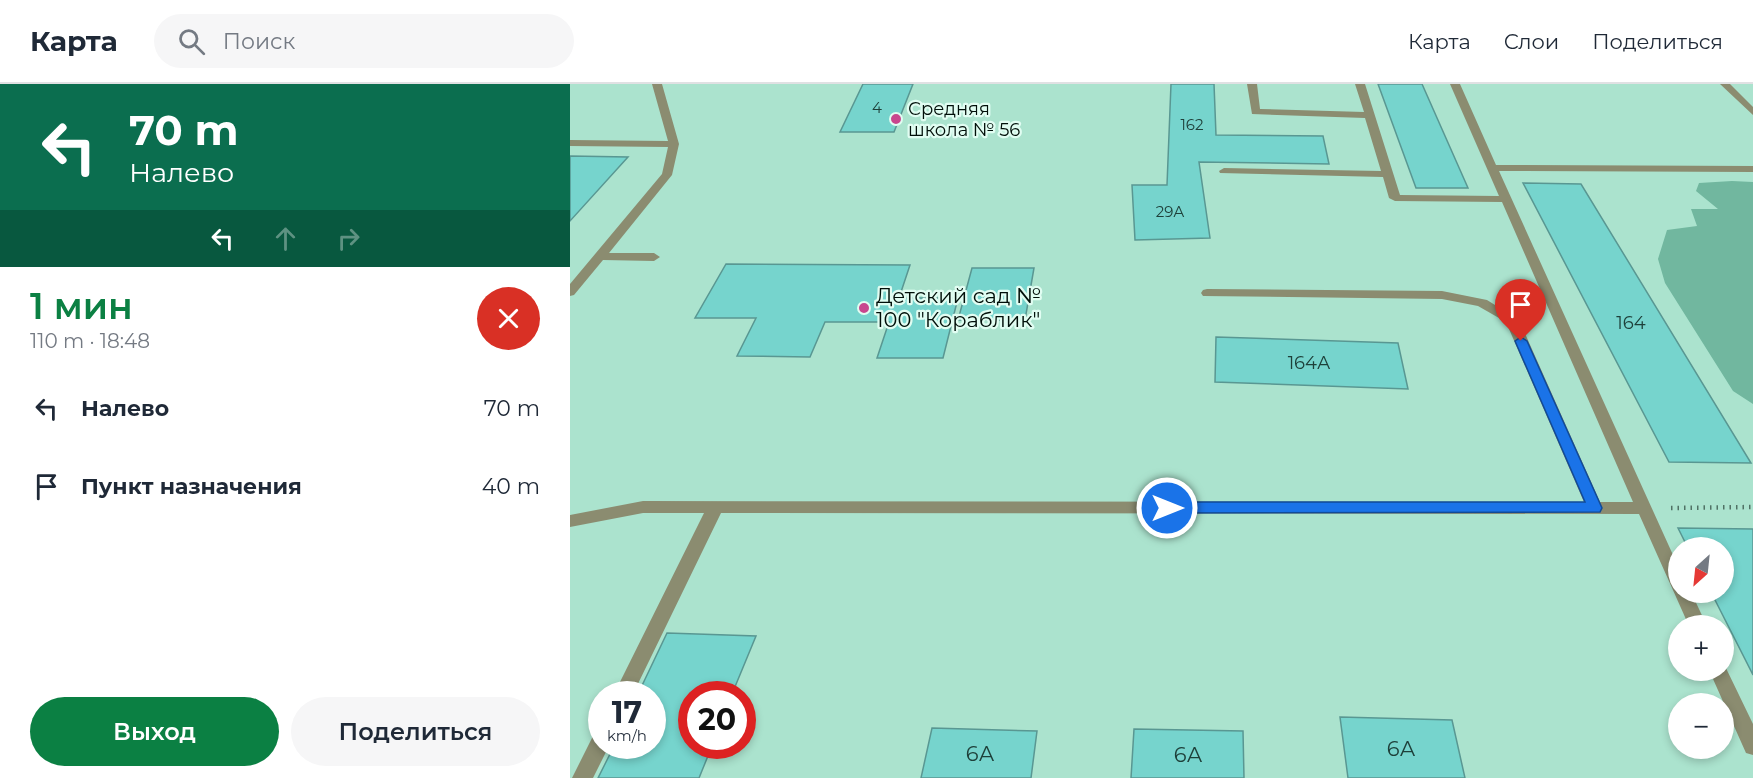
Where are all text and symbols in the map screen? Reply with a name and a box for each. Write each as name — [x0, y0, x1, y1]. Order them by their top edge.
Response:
search box — [154, 14, 574, 68]
text: Карта — [30, 24, 118, 58]
icon: search — [175, 25, 208, 58]
text: Поиск — [223, 28, 295, 55]
text: Карта — [1408, 29, 1471, 54]
text: Слои — [1504, 29, 1559, 54]
text: Поделиться — [1592, 29, 1723, 54]
house number: 4 — [872, 98, 882, 117]
place label: Средняя школа № 56 — [908, 98, 1020, 141]
text: 70 m — [129, 104, 239, 156]
icon: left — [30, 108, 108, 186]
marker: Средняя школа № 56 — [889, 112, 903, 126]
house number: 162 — [1180, 115, 1204, 134]
text: Налево — [129, 156, 234, 189]
house number: 29А — [1156, 202, 1184, 221]
icon: left — [206, 222, 239, 255]
icon: ahead — [269, 222, 302, 255]
icon: right — [332, 222, 365, 255]
pin — [1495, 279, 1546, 341]
place label: Детский сад № 100 "Кораблик" — [876, 283, 1041, 332]
text: 1 мин — [30, 284, 133, 328]
button: close — [477, 287, 540, 350]
icon: arrive — [1504, 288, 1537, 321]
marker: Детский сад № 100 "Кораблик" — [857, 301, 871, 315]
house number: 164 — [1616, 312, 1646, 334]
text: 110 m · 18:48 — [30, 329, 150, 353]
house number: 164А — [1288, 352, 1331, 374]
icon: left — [30, 392, 63, 425]
text: Налево — [81, 395, 169, 422]
text: 70 m — [484, 395, 540, 422]
icon: arrive — [30, 470, 63, 503]
text: Пункт назначения — [81, 473, 302, 500]
text: 40 m — [482, 473, 540, 500]
position arrow — [1135, 476, 1199, 540]
north arrow — [1668, 537, 1734, 603]
map controls — [1668, 537, 1734, 759]
button: + — [1668, 615, 1734, 681]
speed limit sign: 20 — [678, 681, 756, 759]
button: − — [1668, 693, 1734, 759]
text: 17 — [612, 694, 642, 731]
button: Выход — [30, 697, 279, 766]
button: Поделиться — [291, 697, 540, 766]
text: km/h — [607, 726, 647, 745]
house number: 6А — [1387, 736, 1416, 761]
house number: 6А — [966, 741, 995, 766]
house number: 6А — [1174, 742, 1203, 767]

